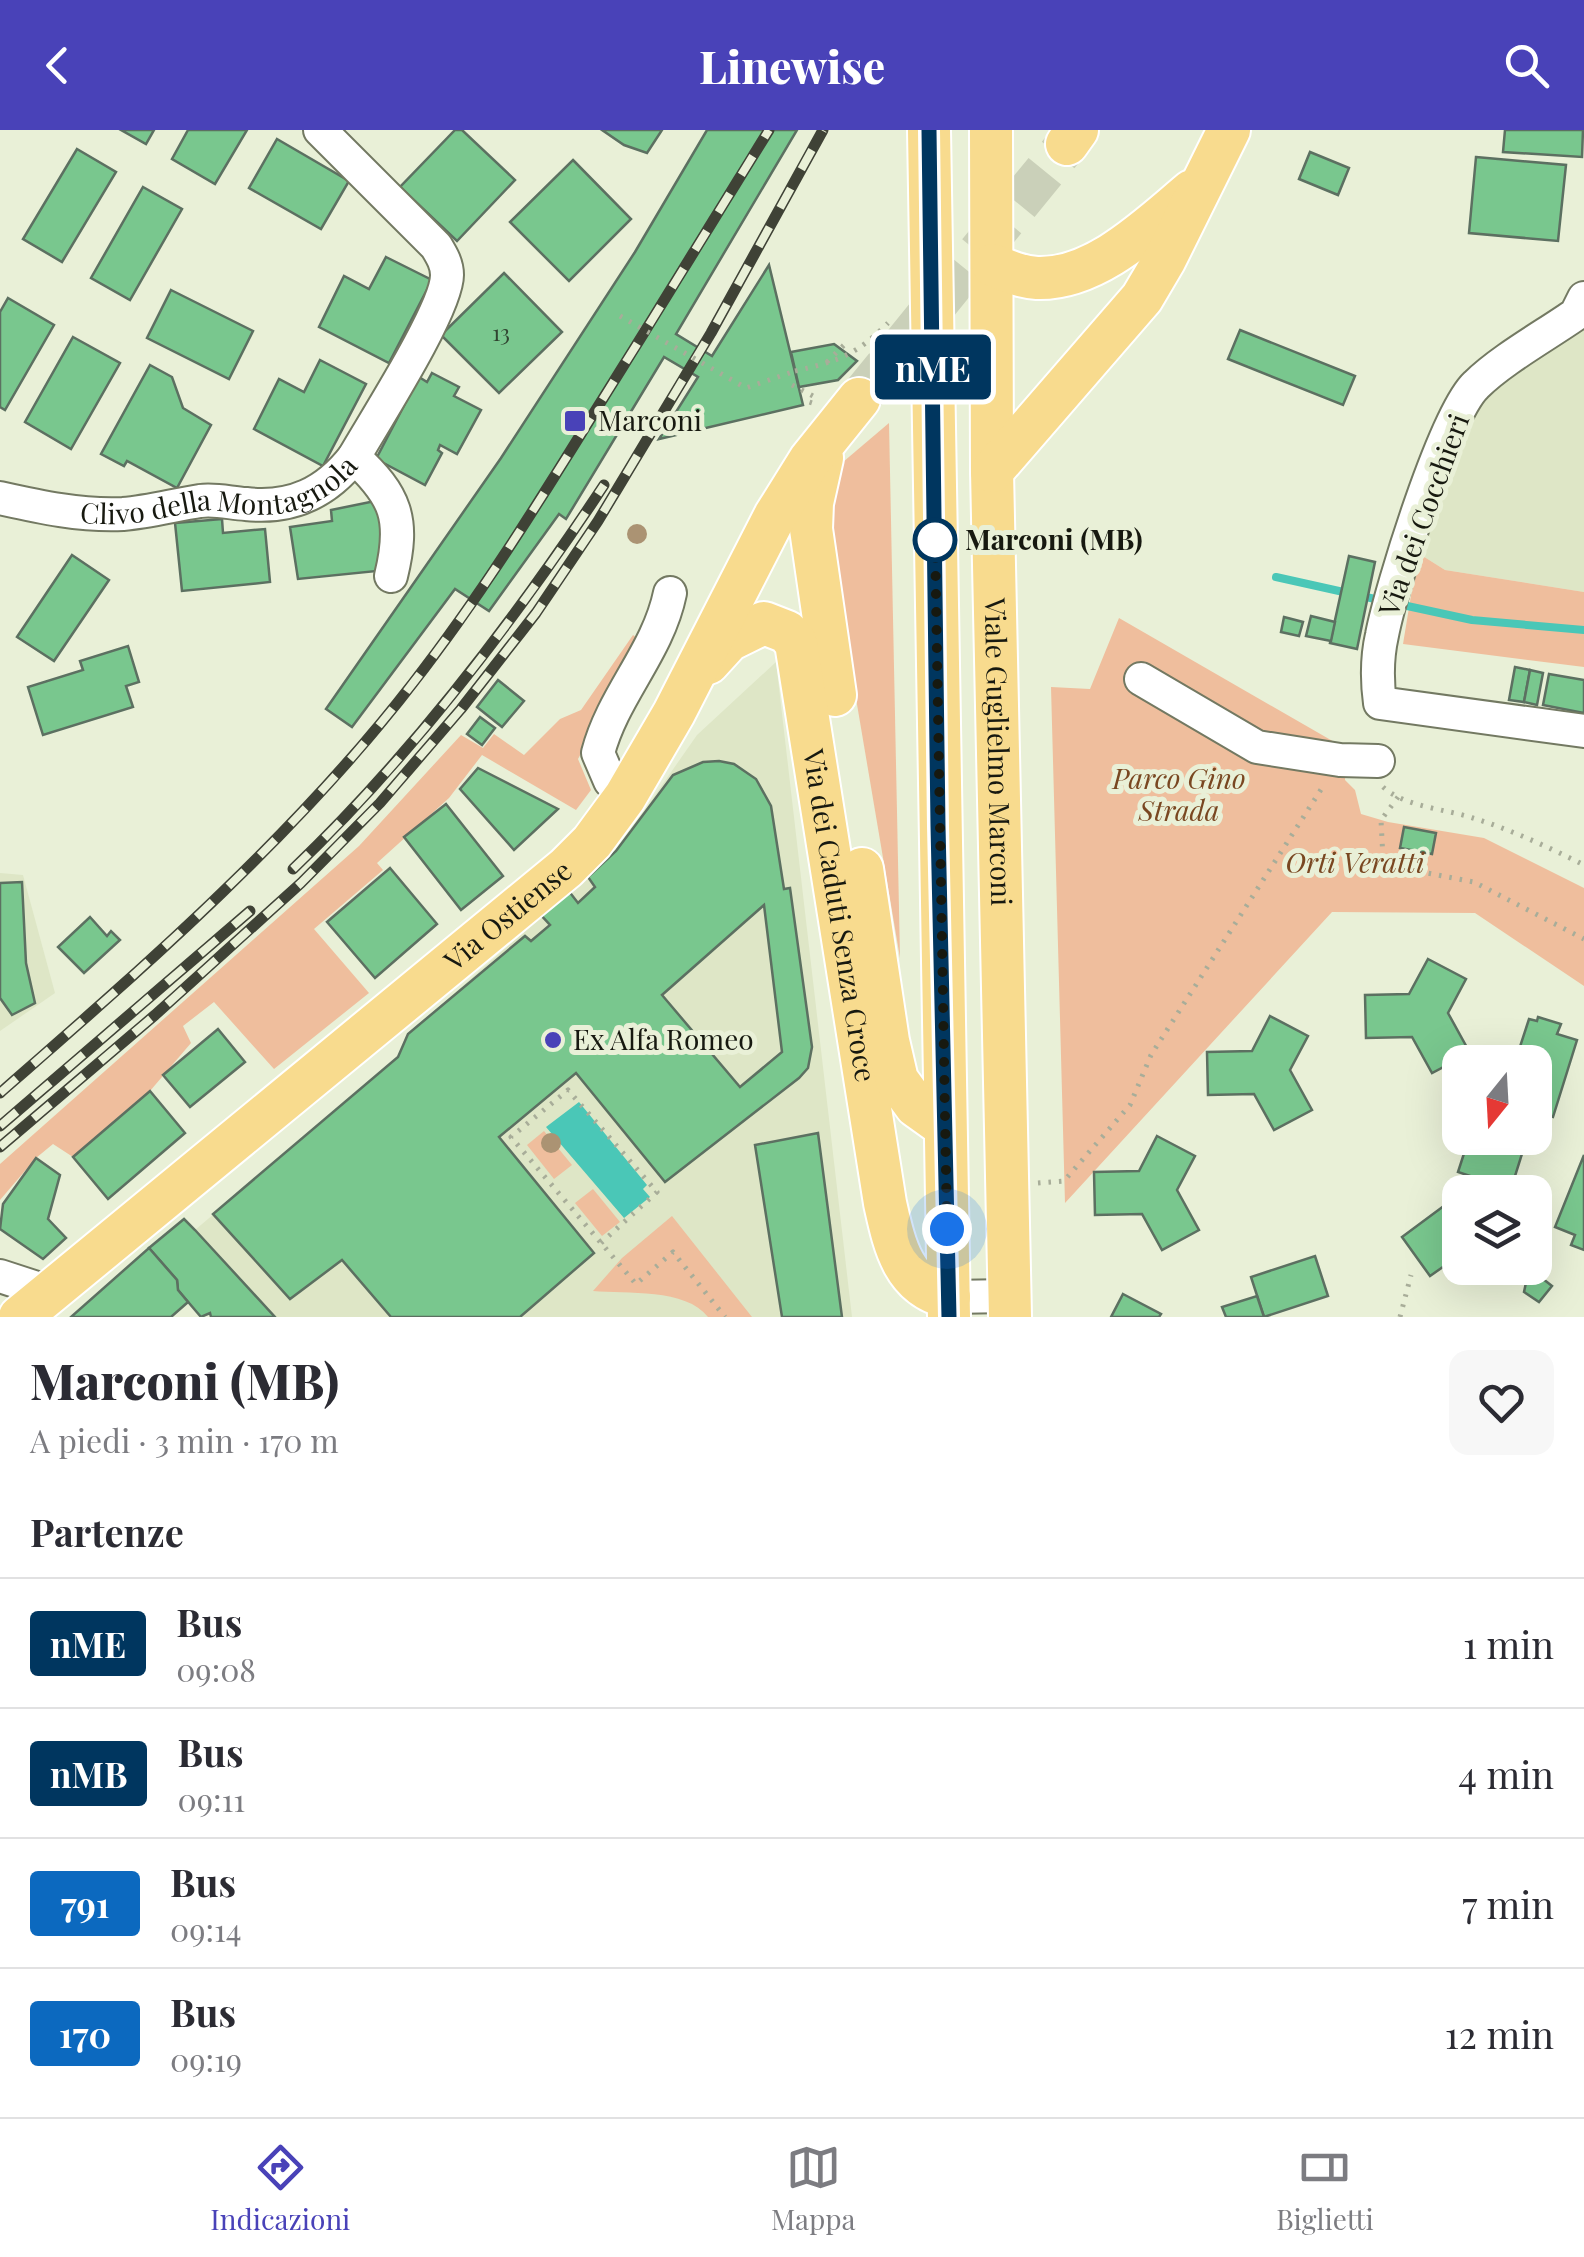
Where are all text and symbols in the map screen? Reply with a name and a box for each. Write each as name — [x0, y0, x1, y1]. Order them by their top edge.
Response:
text: Linewise — [699, 35, 885, 95]
icon: back — [30, 38, 85, 93]
icon: search — [1499, 38, 1554, 93]
house number: 13 — [492, 317, 510, 347]
line badge: nME — [876, 334, 990, 400]
text: nME — [895, 344, 971, 391]
place label: Marconi — [598, 401, 702, 438]
marker: Marconi — [562, 408, 588, 434]
street label: Via dei Cocchieri — [1369, 408, 1476, 622]
street label: Clivo della Montagnola — [79, 447, 364, 531]
marker: Marconi (MB) — [914, 519, 956, 561]
place label: Marconi (MB) — [965, 520, 1143, 557]
street label: Viale Guglielmo Marconi — [978, 596, 1021, 906]
street label: Via dei Caduti Senza Croce — [796, 745, 885, 1084]
park label: Parco Gino Strada — [1111, 759, 1246, 828]
park label: Orti Veratti — [1286, 843, 1425, 880]
street label: Via Ostiense — [435, 851, 579, 978]
place label: Ex Alfa Romeo — [573, 1020, 754, 1057]
marker: Ex Alfa Romeo — [542, 1029, 564, 1051]
north arrow — [1442, 1045, 1552, 1155]
map controls — [1442, 1045, 1552, 1285]
button: layers — [1442, 1175, 1552, 1285]
your location — [922, 1204, 972, 1254]
text: Marconi (MB) — [30, 1348, 339, 1412]
button: heart — [1449, 1350, 1554, 1455]
text: A piedi · 3 min · 170 m — [30, 1418, 339, 1461]
text: Partenze — [30, 1506, 184, 1557]
text: Bus — [176, 1596, 242, 1647]
text: 1 min — [1463, 1618, 1554, 1669]
text: nME — [50, 1620, 126, 1667]
text: 09:08 — [176, 1647, 256, 1690]
text: Bus — [177, 1726, 244, 1777]
text: 4 min — [1458, 1748, 1554, 1799]
text: nMB — [50, 1750, 127, 1797]
text: 09:11 — [177, 1777, 245, 1820]
text: Bus — [170, 1856, 236, 1907]
text: 7 min — [1462, 1878, 1554, 1929]
text: 791 — [61, 1880, 109, 1927]
text: 09:14 — [170, 1907, 242, 1950]
text: Bus — [170, 1986, 236, 2037]
text: 12 min — [1445, 2008, 1554, 2059]
text: 170 — [59, 2010, 111, 2057]
text: 09:19 — [170, 2037, 242, 2080]
tab: Indicazioni — [210, 2140, 350, 2237]
tab: Mappa — [771, 2140, 856, 2237]
tab: Biglietti — [1276, 2140, 1374, 2237]

